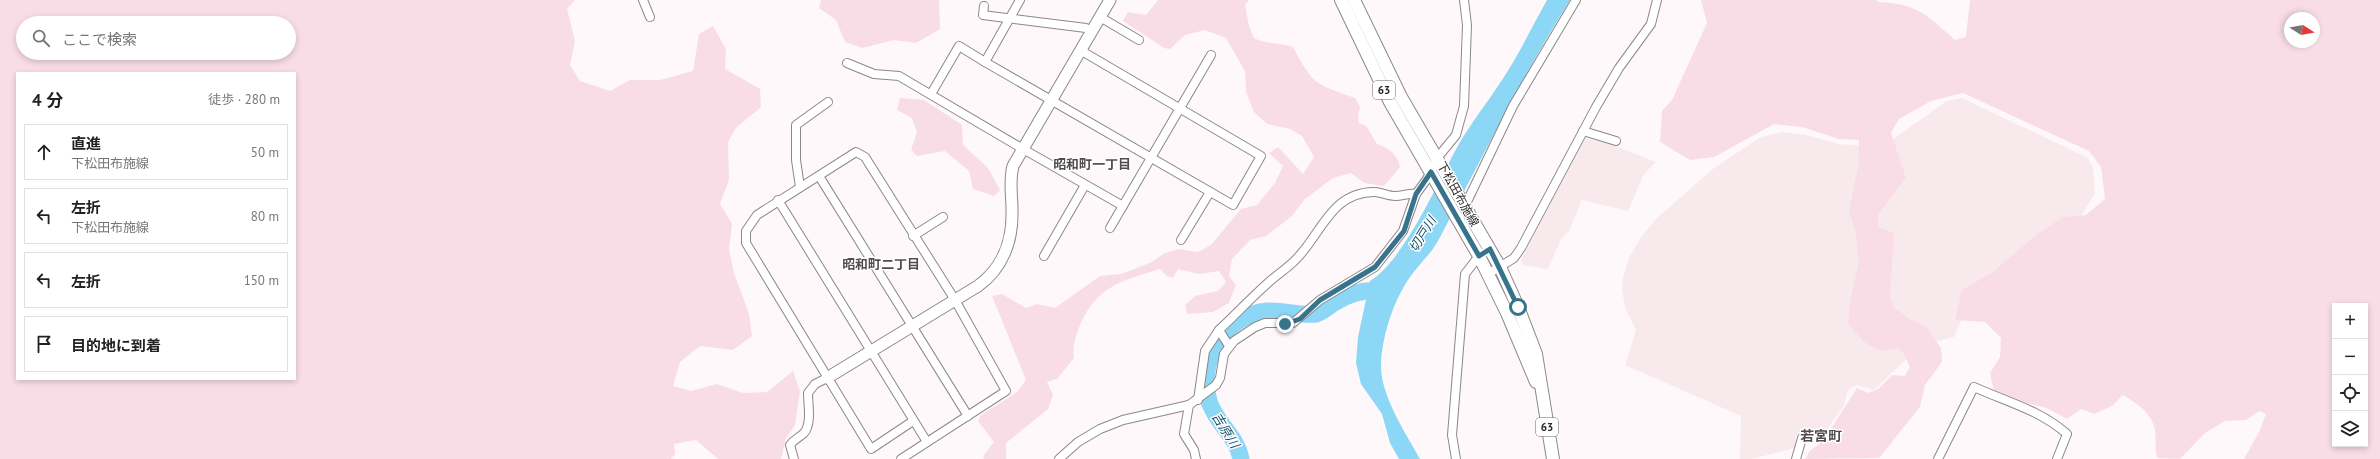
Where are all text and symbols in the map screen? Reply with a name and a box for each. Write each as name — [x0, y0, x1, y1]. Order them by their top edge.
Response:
north arrow — [2284, 12, 2320, 48]
search box — [16, 16, 296, 60]
icon: search — [30, 27, 52, 49]
text: ここで検索 — [62, 30, 137, 49]
road number: 63 — [1373, 81, 1395, 99]
text: 4 分 — [32, 89, 63, 111]
text: 徒歩 · 280 m — [208, 91, 280, 108]
text: 直進 — [71, 134, 101, 153]
icon: ahead — [33, 141, 55, 163]
text: 50 m — [251, 144, 279, 161]
text: 下松田布施線 — [71, 155, 149, 172]
district label: 昭和町一丁目 — [1053, 156, 1131, 173]
street label: 下松田布施線 — [1434, 159, 1482, 229]
text: 左折 — [71, 198, 101, 217]
icon: left — [33, 205, 55, 227]
text: 80 m — [251, 208, 279, 225]
water label: 切戸川 — [1405, 212, 1441, 255]
text: 下松田布施線 — [71, 219, 149, 236]
district label: 昭和町二丁目 — [842, 256, 920, 273]
icon: left — [33, 269, 55, 291]
text: 左折 — [71, 272, 101, 291]
text: 150 m — [244, 272, 279, 289]
route start — [1509, 298, 1527, 316]
map controls — [2332, 303, 2368, 447]
button: + — [2332, 303, 2368, 339]
route end — [1276, 315, 1294, 333]
icon: arrive — [33, 333, 55, 355]
text: 目的地に到着 — [71, 336, 161, 355]
button: − — [2332, 339, 2368, 375]
button: locate — [2332, 375, 2368, 411]
water label: 吉原川 — [1208, 409, 1244, 453]
button: layers — [2332, 411, 2368, 447]
road number: 63 — [1536, 418, 1558, 436]
district label: 若宮町 — [1800, 427, 1842, 445]

